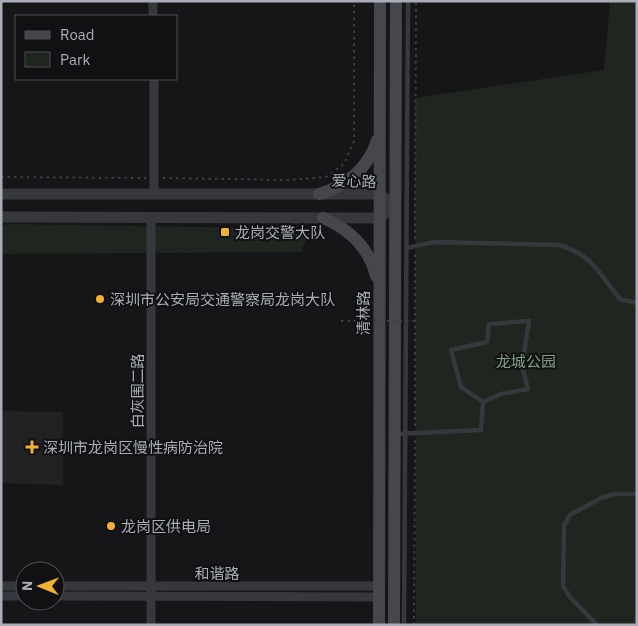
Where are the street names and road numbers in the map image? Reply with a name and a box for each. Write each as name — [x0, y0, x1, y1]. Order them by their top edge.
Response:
street label: 爱心路 — [331, 171, 377, 191]
street label: 清林路 — [354, 290, 373, 336]
street label: 白灰围二路 — [128, 353, 147, 429]
street label: 和谐路 — [194, 564, 240, 583]

